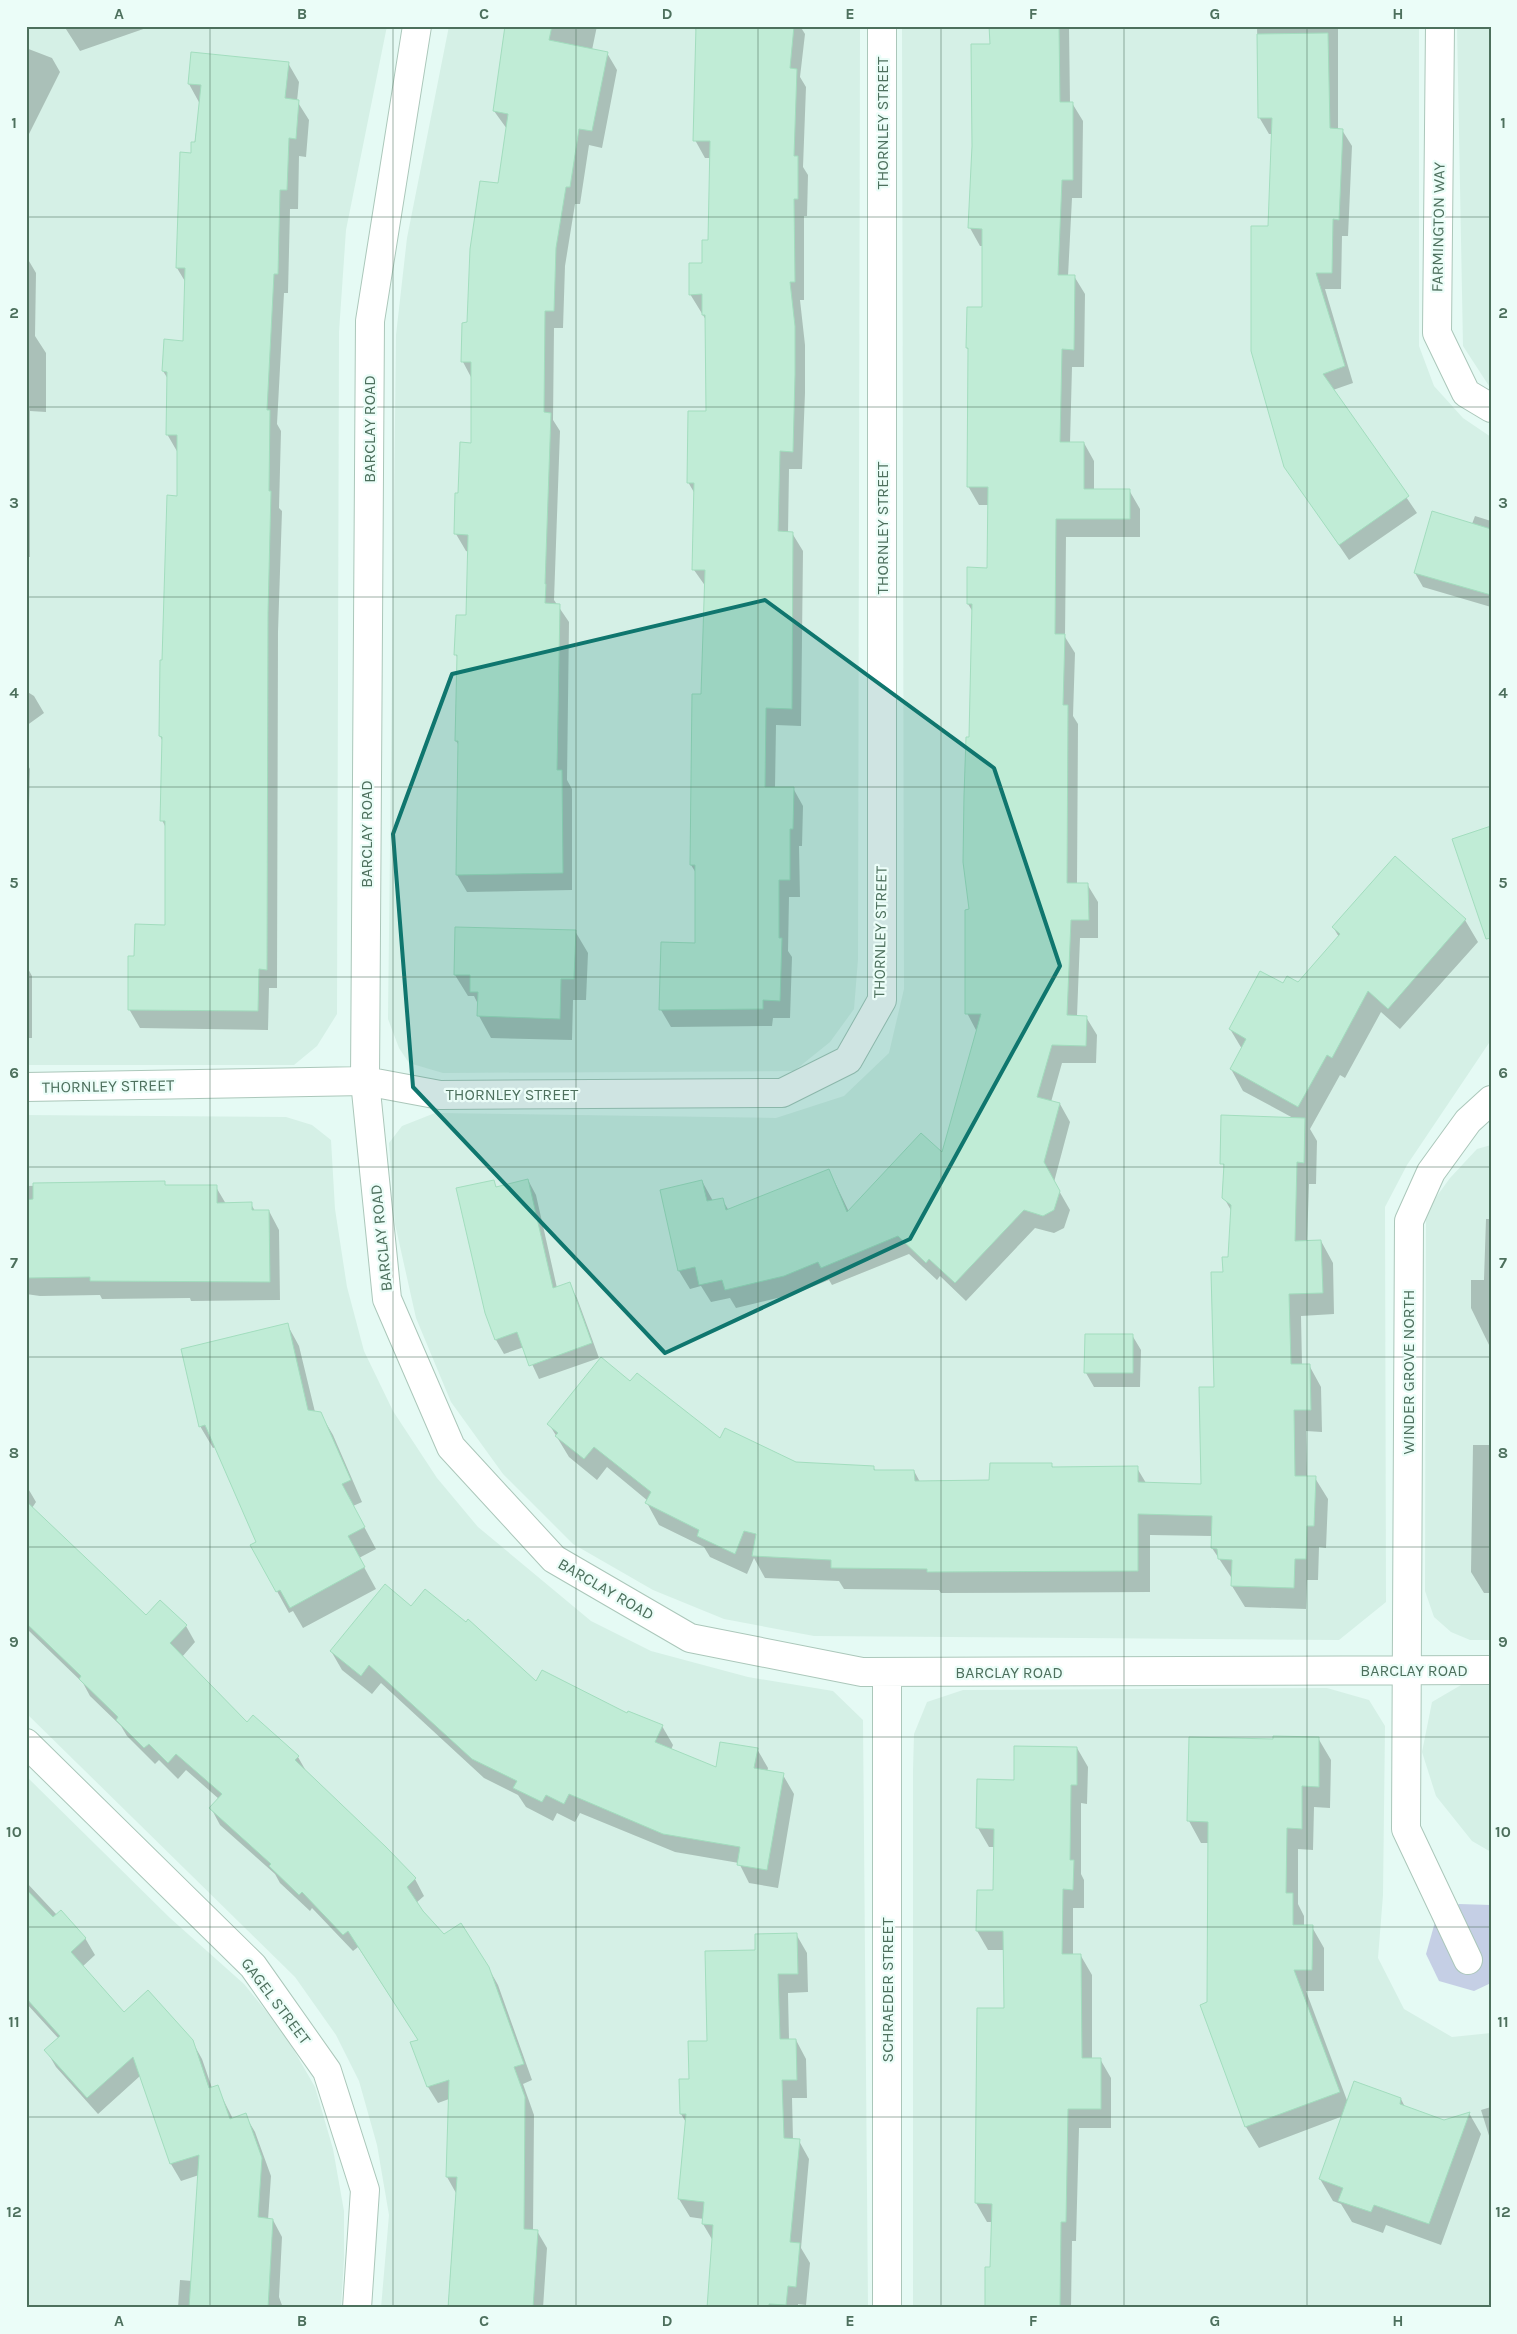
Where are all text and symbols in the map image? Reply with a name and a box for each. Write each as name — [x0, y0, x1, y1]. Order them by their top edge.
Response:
text: A — [114, 4, 124, 23]
text: B — [297, 4, 307, 23]
text: C — [479, 4, 489, 23]
text: D — [662, 4, 673, 23]
text: E — [845, 4, 855, 23]
text: F — [1029, 4, 1038, 23]
text: G — [1210, 4, 1220, 23]
text: H — [1392, 4, 1404, 23]
street label: THORNLEY STREET — [873, 57, 892, 189]
text: 1 — [11, 113, 17, 132]
text: 1 — [1500, 113, 1506, 132]
street label: FARMINGTON WAY — [1427, 162, 1449, 292]
text: 2 — [9, 303, 19, 322]
text: 2 — [1498, 303, 1508, 322]
street label: BARCLAY ROAD — [360, 375, 379, 483]
street label: THORNLEY STREET — [873, 462, 892, 594]
text: 3 — [9, 493, 19, 512]
text: 3 — [1498, 493, 1508, 512]
text: 4 — [9, 683, 19, 702]
text: 4 — [1498, 683, 1508, 702]
street label: BARCLAY ROAD — [357, 780, 376, 888]
street label: THORNLEY STREET — [869, 866, 891, 998]
text: 5 — [9, 873, 19, 892]
text: 5 — [1498, 873, 1508, 892]
text: 6 — [9, 1063, 19, 1082]
text: 6 — [1498, 1063, 1508, 1082]
street label: THORNLEY STREET — [42, 1075, 174, 1097]
street label: THORNLEY STREET — [446, 1085, 578, 1104]
street label: BARCLAY ROAD — [366, 1184, 396, 1292]
text: 7 — [10, 1253, 18, 1272]
text: 7 — [1499, 1253, 1507, 1272]
street label: WINDER GROVE NORTH — [1399, 1290, 1418, 1454]
text: 8 — [9, 1443, 19, 1462]
text: 8 — [1498, 1443, 1508, 1462]
street label: BARCLAY ROAD — [555, 1554, 657, 1624]
text: 9 — [9, 1632, 19, 1651]
text: 9 — [1498, 1632, 1508, 1651]
street label: BARCLAY ROAD — [1360, 1661, 1468, 1680]
street label: BARCLAY ROAD — [955, 1663, 1063, 1682]
text: 10 — [6, 1822, 22, 1841]
text: 10 — [1495, 1822, 1511, 1841]
street label: SCHRAEDER STREET — [878, 1918, 897, 2062]
street label: GAGEL STREET — [237, 1954, 315, 2048]
text: 11 — [8, 2012, 20, 2031]
text: 11 — [1497, 2012, 1509, 2031]
text: 12 — [6, 2202, 22, 2221]
text: 12 — [1495, 2202, 1511, 2221]
text: A — [114, 2311, 124, 2330]
text: B — [297, 2311, 307, 2330]
text: C — [479, 2311, 489, 2330]
text: D — [662, 2311, 673, 2330]
text: E — [845, 2311, 855, 2330]
text: F — [1029, 2311, 1038, 2330]
text: G — [1210, 2311, 1220, 2330]
text: H — [1392, 2311, 1404, 2330]

